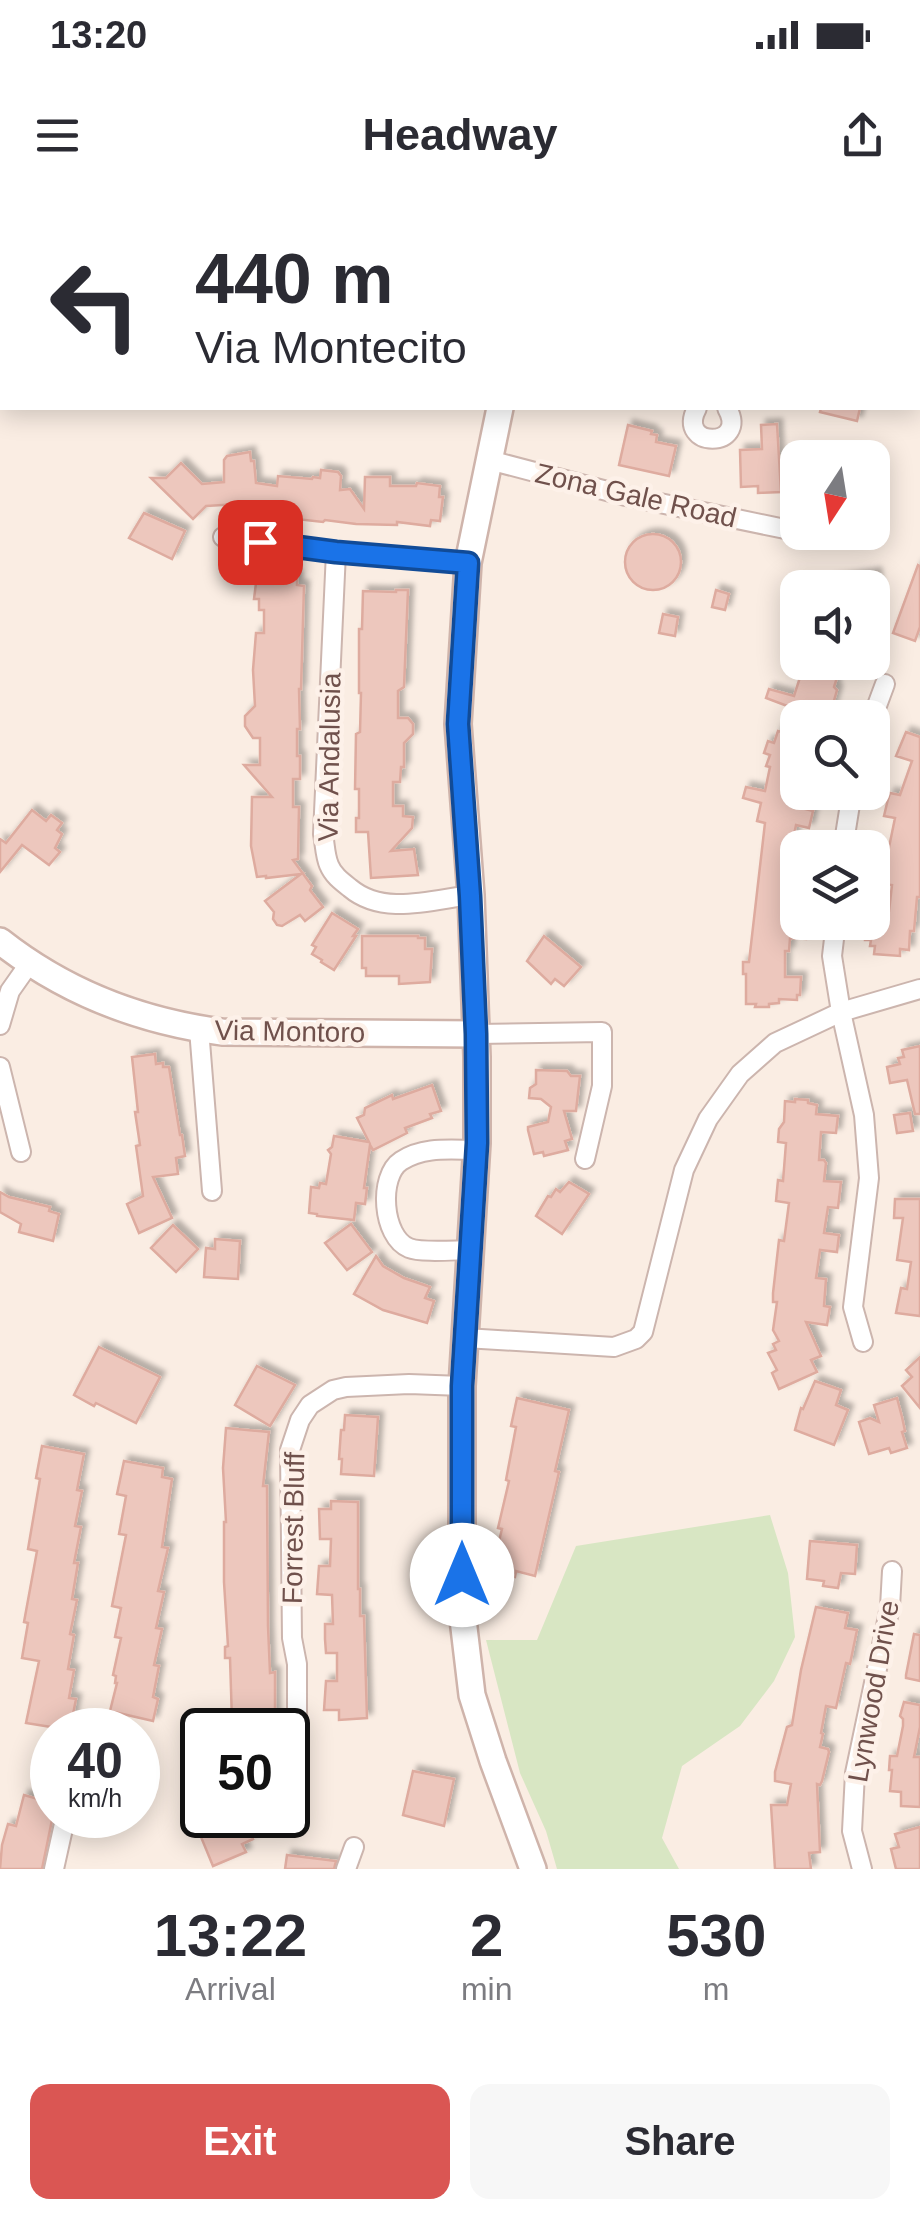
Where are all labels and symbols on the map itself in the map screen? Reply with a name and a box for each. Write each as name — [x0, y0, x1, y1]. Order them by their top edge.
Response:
north arrow — [780, 440, 890, 550]
street label: Zona Gale Road — [532, 457, 739, 534]
pin — [218, 500, 303, 585]
street label: Via Andalusia — [313, 672, 346, 842]
street label: Via Montoro — [214, 1015, 365, 1048]
street label: Forrest Bluff — [277, 1452, 310, 1604]
position arrow — [410, 1523, 514, 1627]
street label: Lynwood Drive — [842, 1598, 905, 1784]
speed limit sign: 50 — [180, 1708, 310, 1838]

